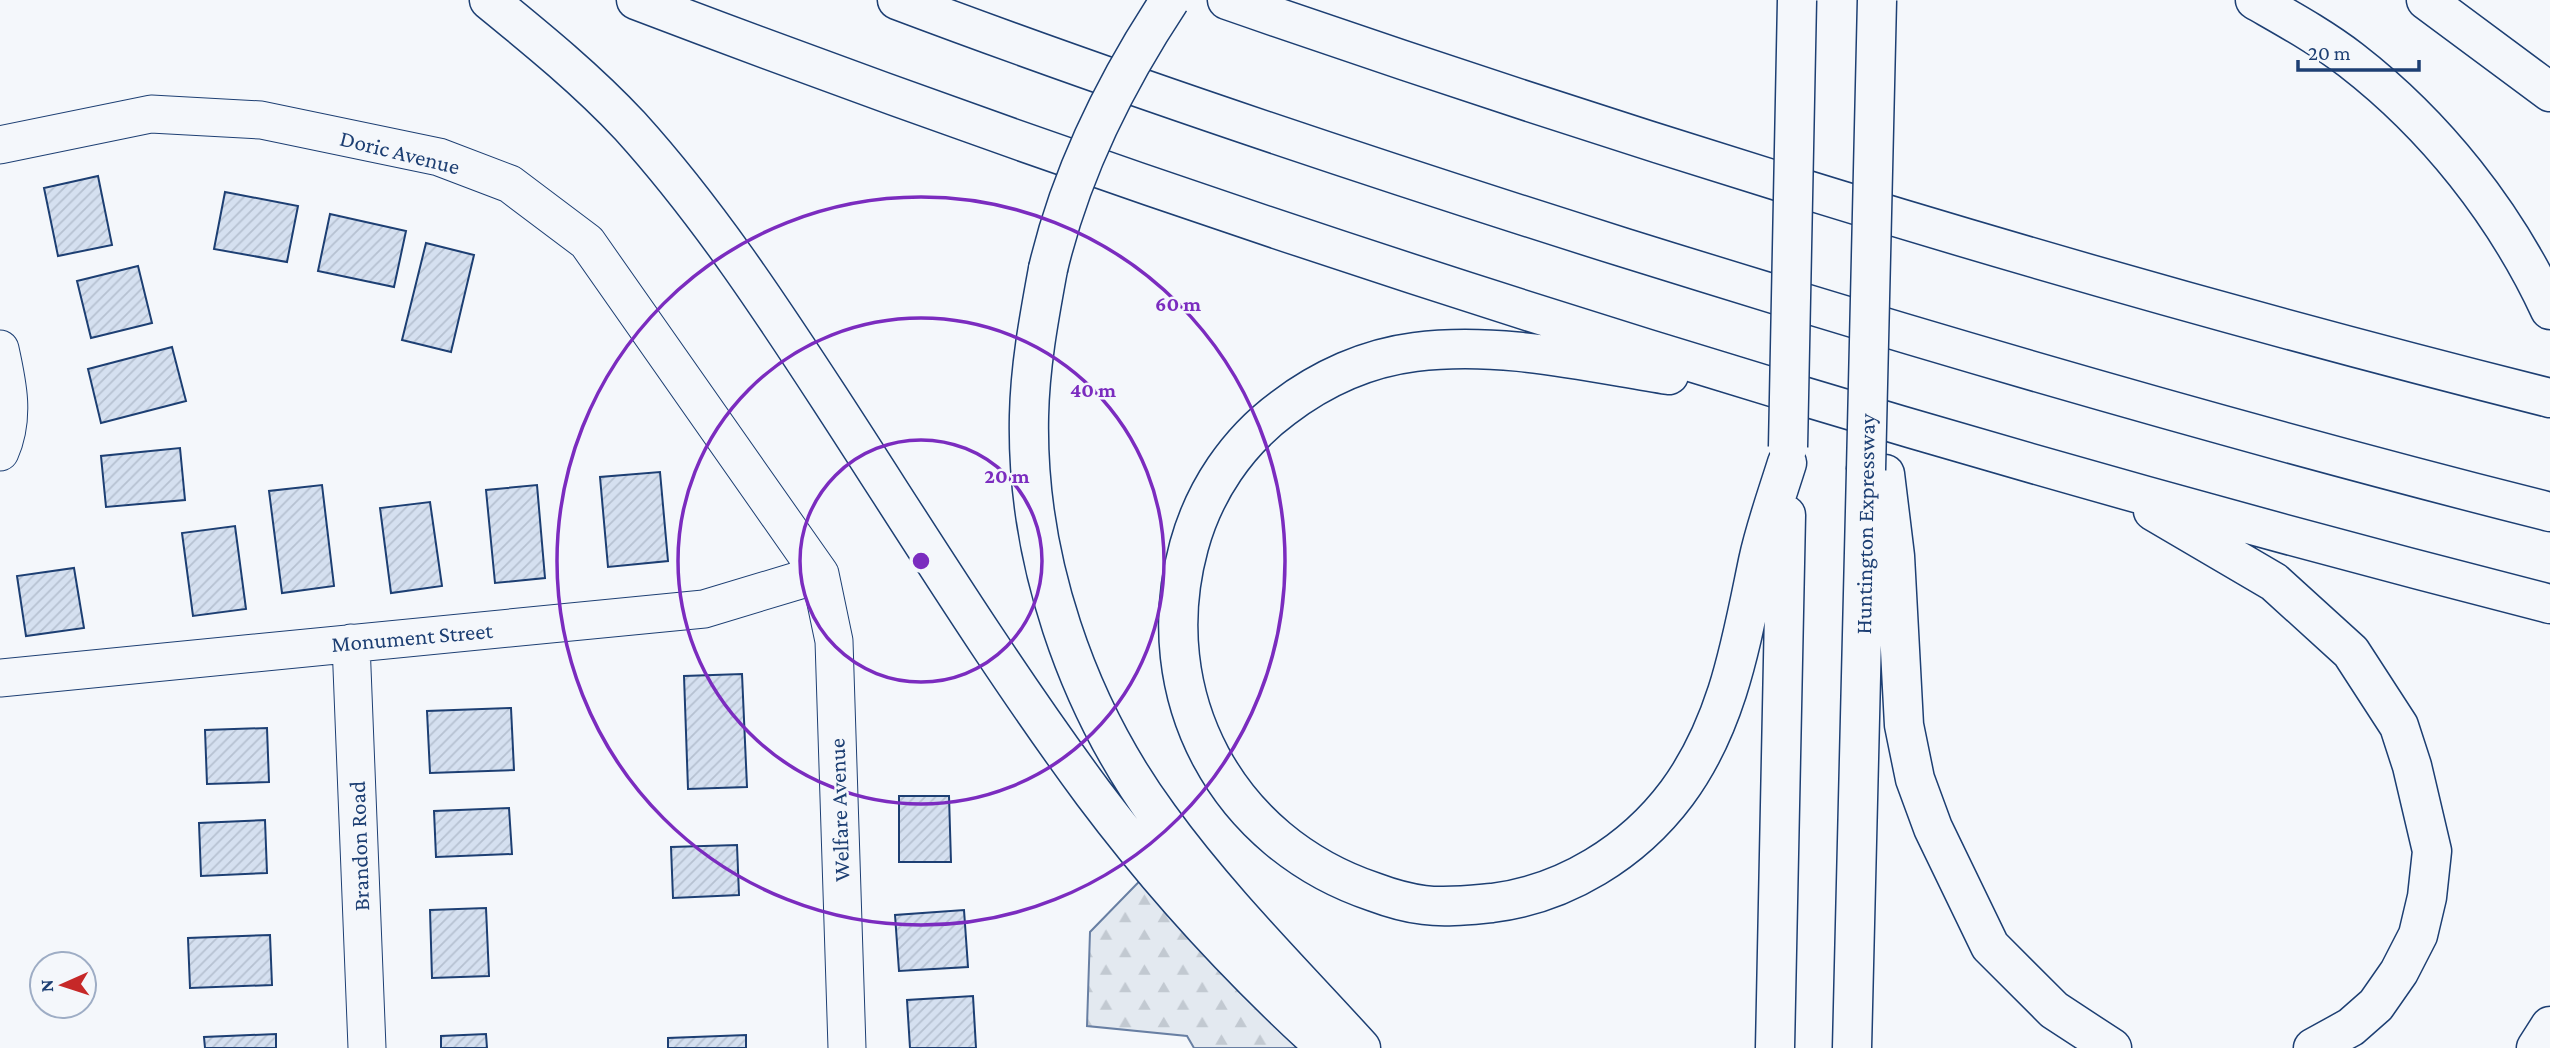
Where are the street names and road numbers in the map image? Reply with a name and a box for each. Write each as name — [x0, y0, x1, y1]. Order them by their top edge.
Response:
street label: Doric Avenue — [337, 125, 463, 179]
street label: Huntington Expressway — [1850, 413, 1880, 635]
street label: Monument Street — [330, 617, 494, 657]
street label: Welfare Avenue — [824, 738, 854, 882]
street label: Brandon Road — [344, 781, 374, 911]

